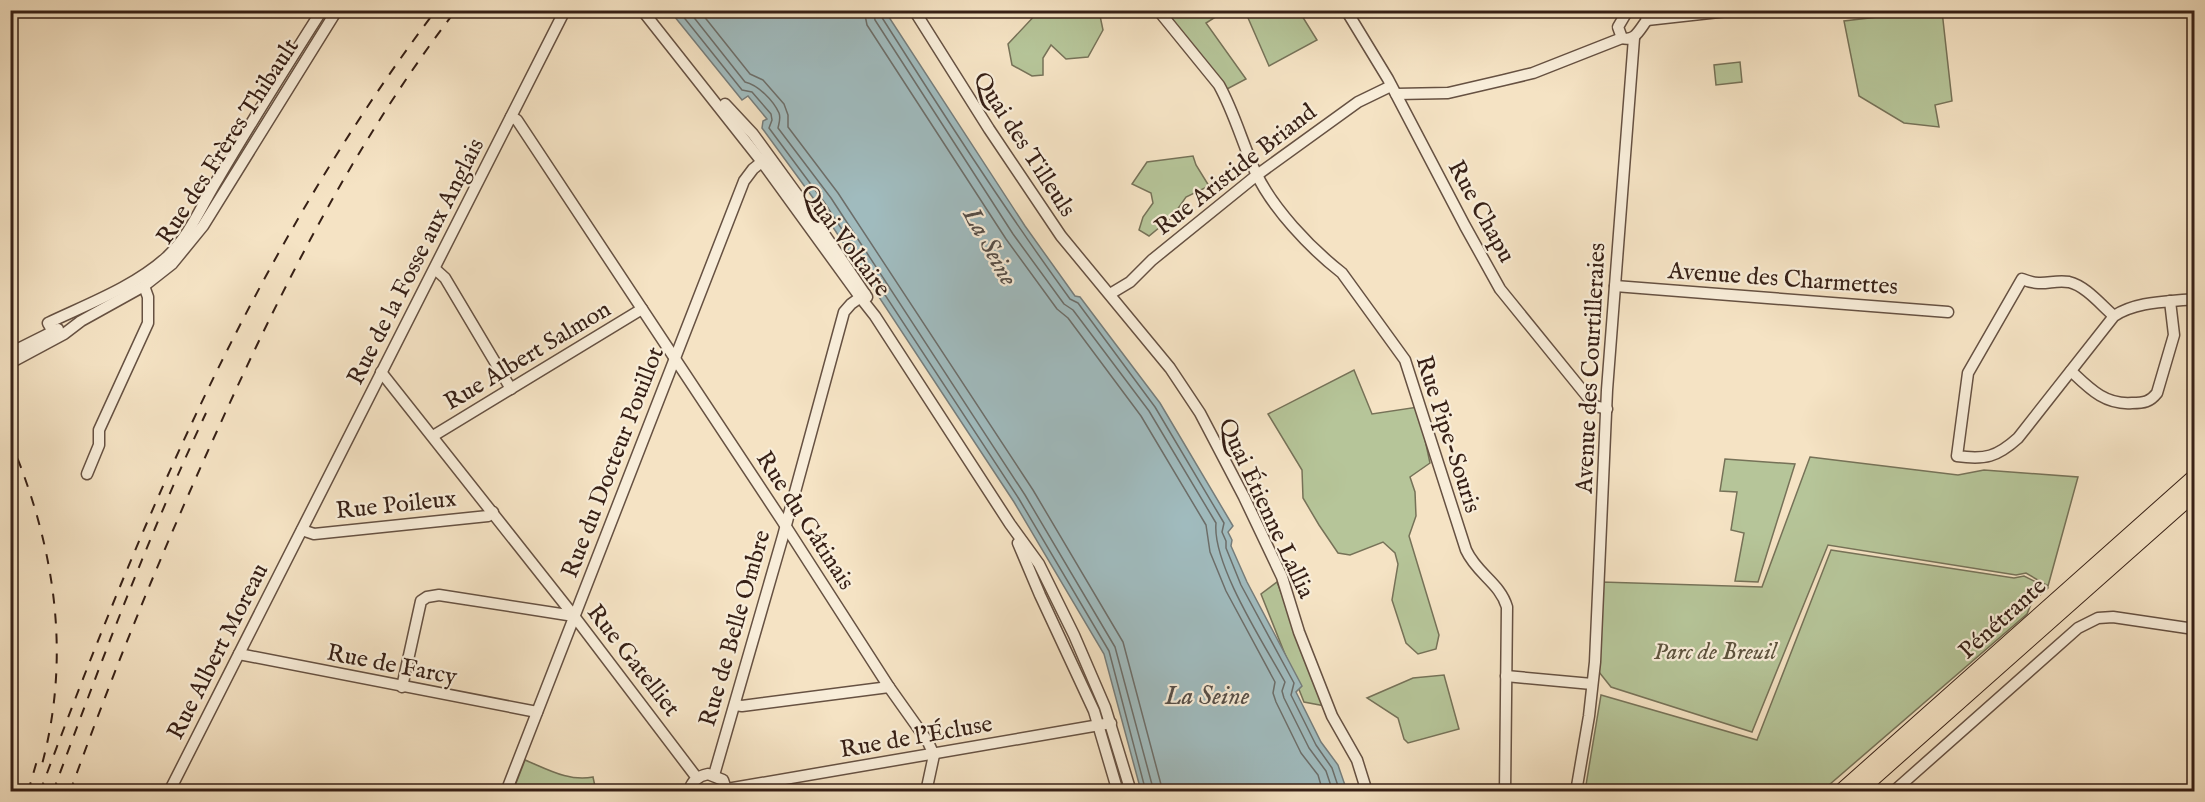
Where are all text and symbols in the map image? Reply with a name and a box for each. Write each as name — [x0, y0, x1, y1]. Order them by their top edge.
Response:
street label: Rue des Frères Thibault — [150, 33, 307, 251]
street label: Quai des Tilleuls — [965, 66, 1082, 223]
street label: Rue Aristide Briand — [1149, 97, 1323, 243]
street label: Rue de la Fosse aux Anglais — [341, 133, 492, 390]
street label: Rue Chapu — [1440, 155, 1522, 268]
street label: Quai Voltaire — [792, 179, 897, 303]
water label: La Seine — [954, 201, 1025, 292]
street label: Avenue des Courtilleraies — [1569, 242, 1614, 495]
street label: Avenue des Charmettes — [1666, 256, 1899, 303]
street label: Rue Albert Salmon — [439, 294, 617, 418]
street label: Rue du Docteur Pouillot — [555, 343, 672, 582]
street label: Rue Pipe-Souris — [1408, 352, 1488, 517]
street label: Quai Étienne Lallia — [1210, 413, 1321, 604]
street label: Rue du Gâtinais — [748, 446, 861, 596]
street label: Rue Poileux — [334, 484, 458, 527]
street label: Rue de Belle Ombre — [693, 527, 778, 730]
street label: Rue Albert Moreau — [161, 558, 276, 745]
street label: Pénétrante — [1953, 572, 2053, 667]
street label: Rue Gatelliet — [579, 598, 686, 723]
park label: Parc de Breuil — [1654, 637, 1779, 668]
street label: Rue de Farcy — [324, 638, 460, 693]
water label: La Seine — [1164, 680, 1250, 713]
street label: Rue de l'Écluse — [838, 709, 995, 766]

